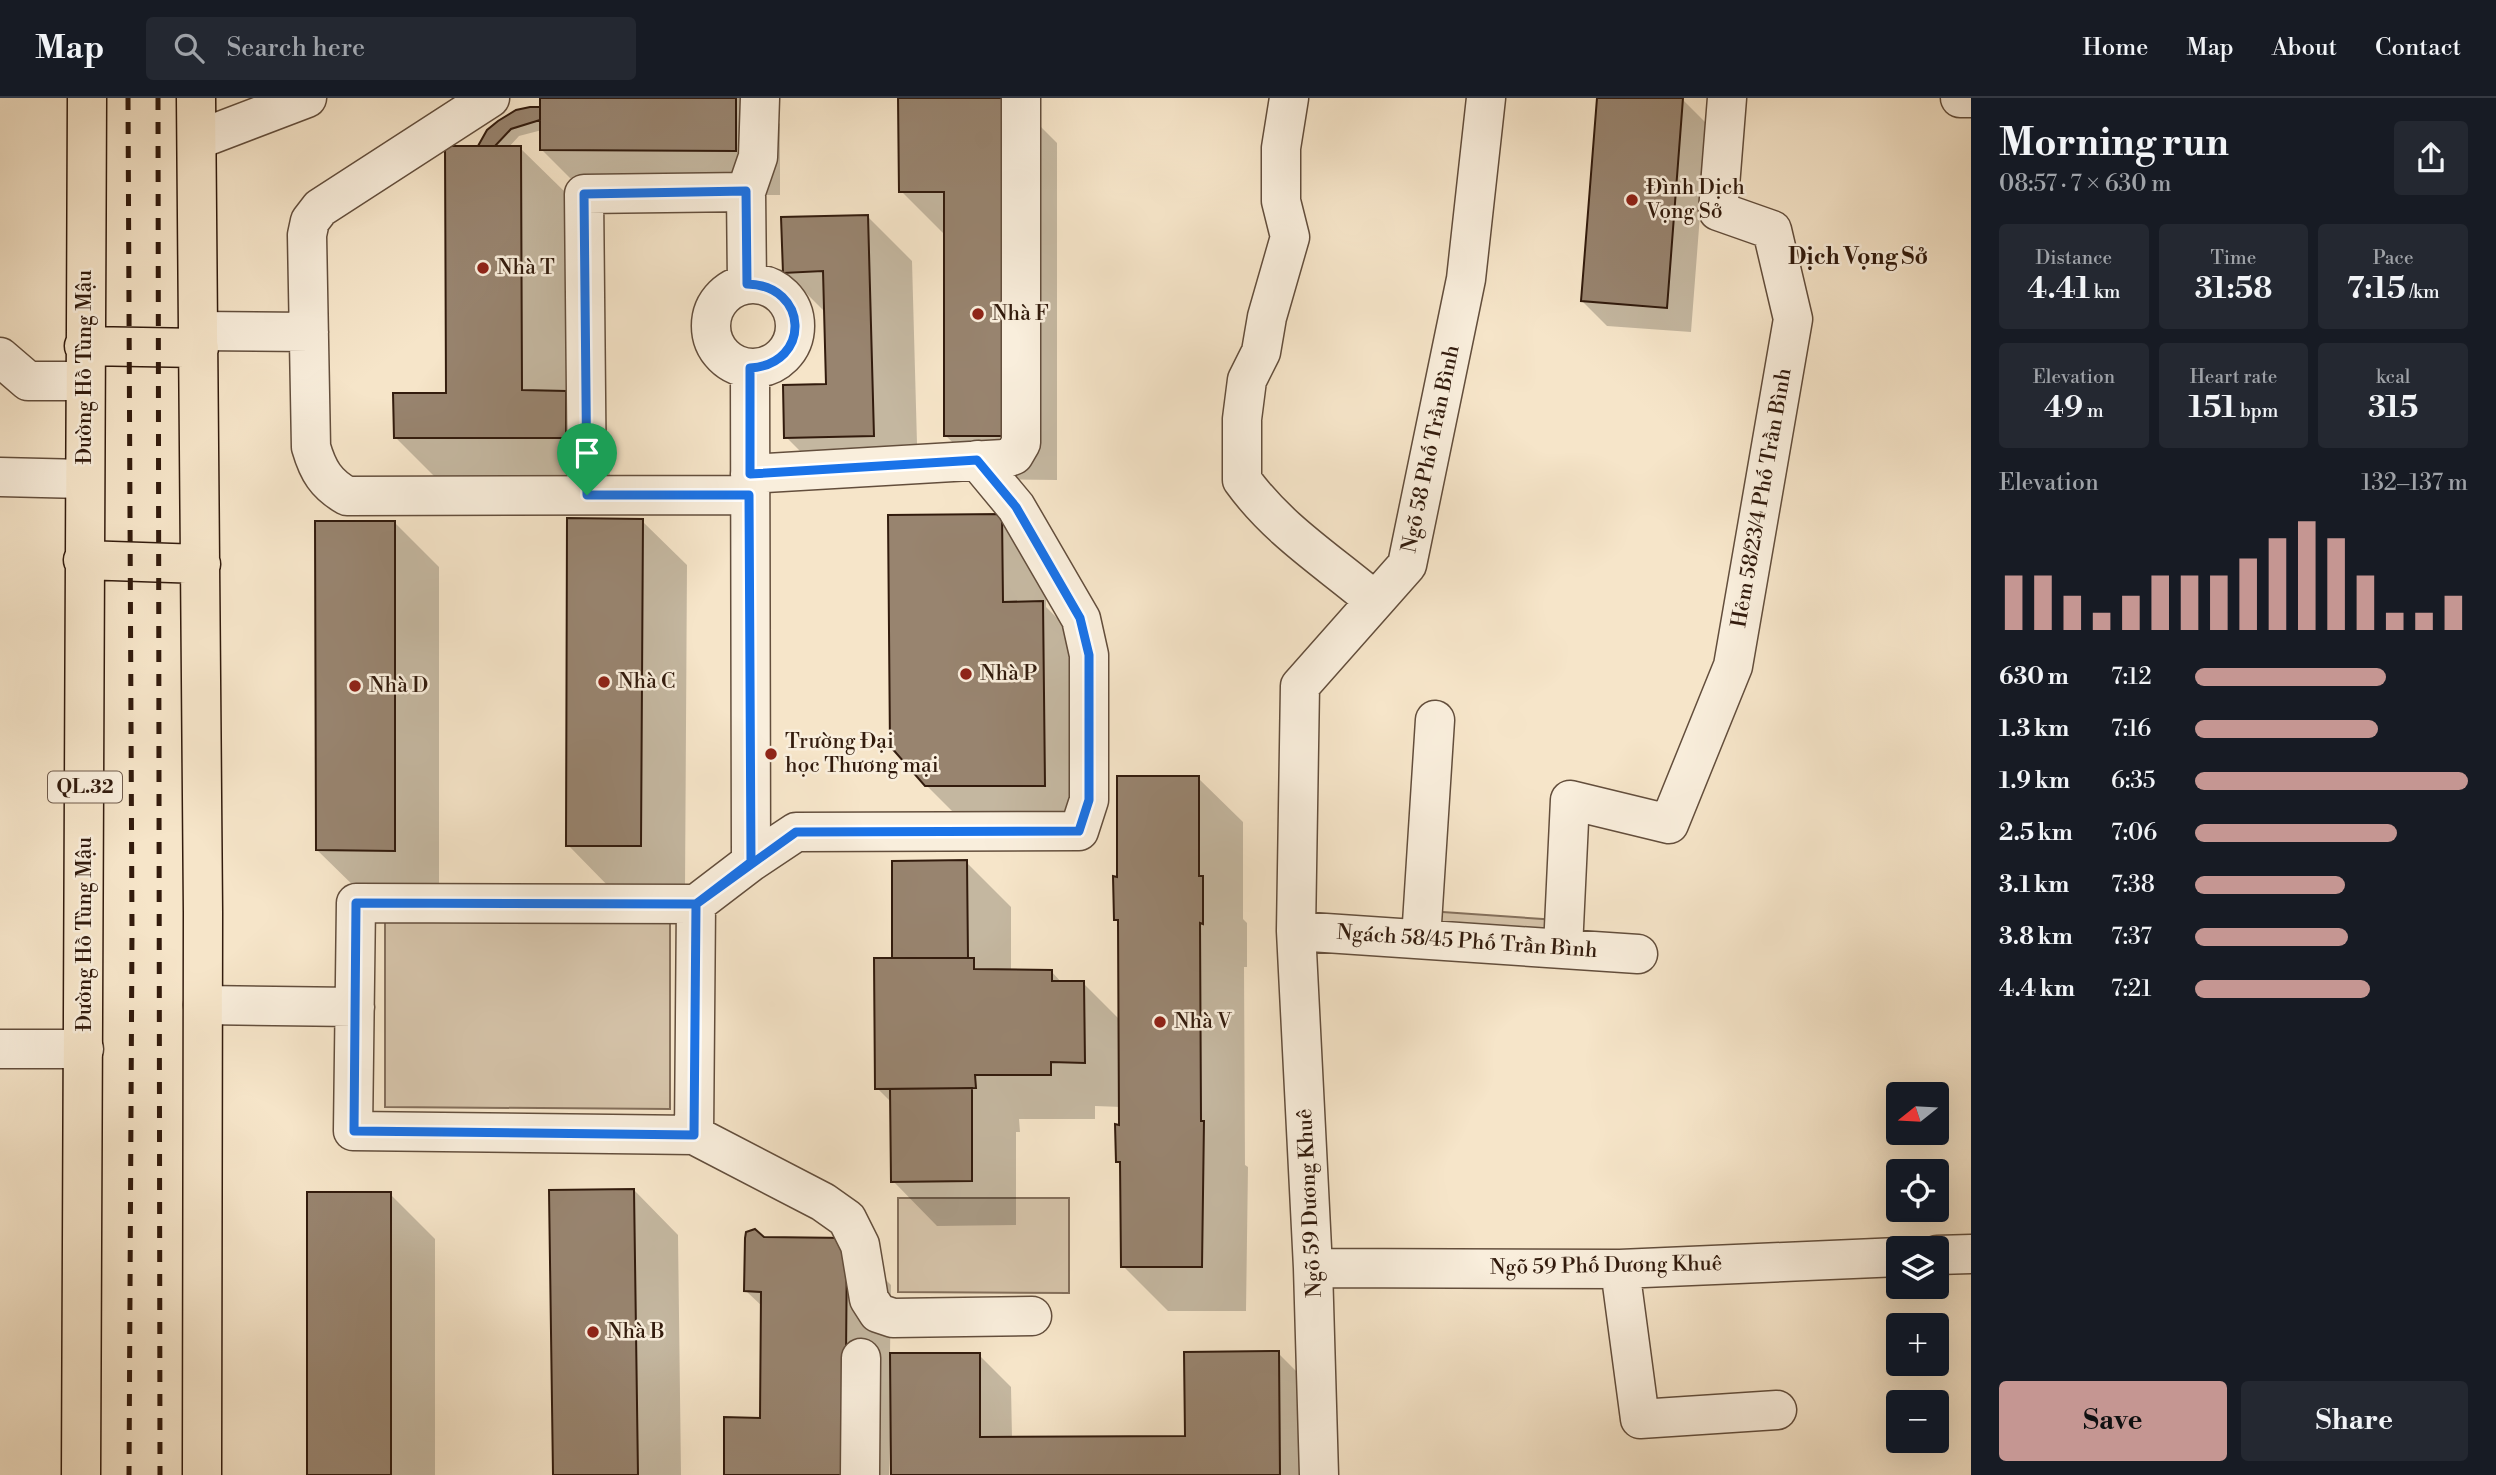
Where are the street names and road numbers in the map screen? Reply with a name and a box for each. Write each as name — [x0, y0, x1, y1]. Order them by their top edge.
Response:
street label: Đường Hồ Tùng Mậu — [72, 270, 98, 464]
street label: Ngõ 58 Phố Trần Bình — [1396, 342, 1466, 555]
street label: Hẻm 58/23/4 Phố Trần Bình — [1726, 366, 1798, 630]
road number: QL.32 — [48, 772, 122, 802]
street label: Đường Hồ Tùng Mậu — [72, 837, 98, 1031]
street label: Ngách 58/45 Phố Trần Bình — [1336, 920, 1599, 964]
street label: Ngõ 59 Dương Khuê — [1292, 1108, 1328, 1298]
street label: Ngõ 59 Phố Dương Khuê — [1490, 1251, 1722, 1281]

